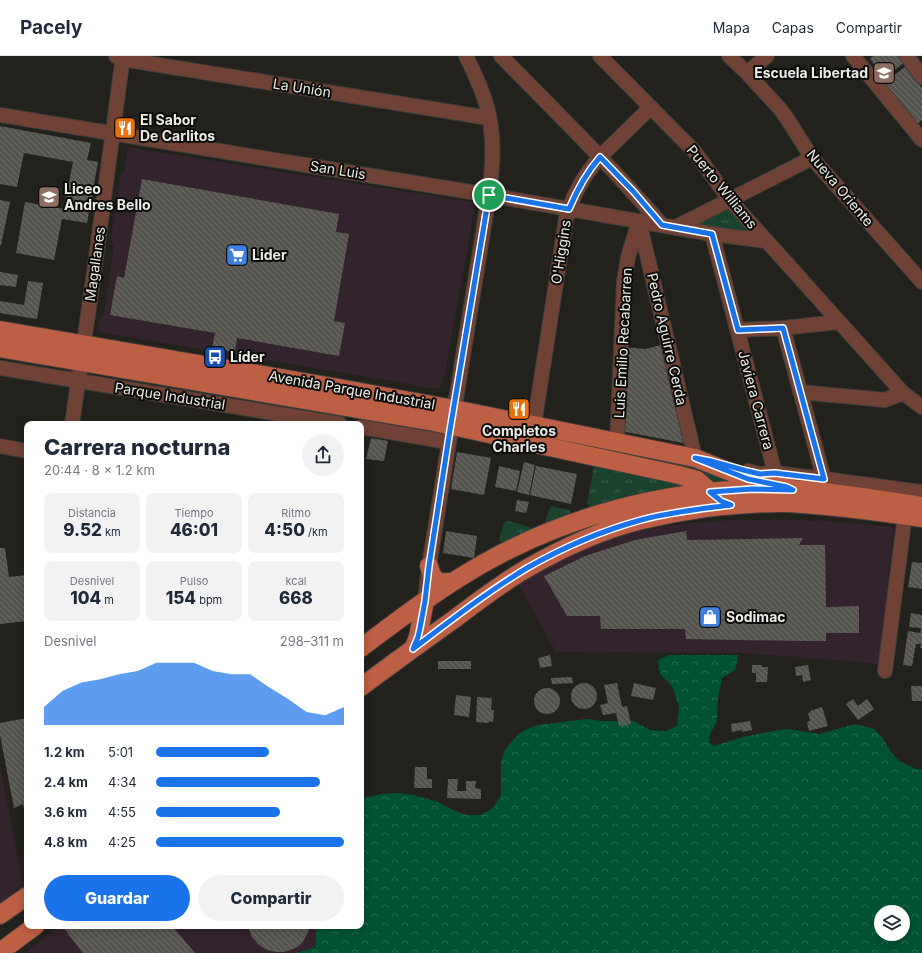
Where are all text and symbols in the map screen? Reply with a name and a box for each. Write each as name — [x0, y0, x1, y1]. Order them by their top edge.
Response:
text: Pacely — [20, 16, 82, 39]
text: Mapa — [713, 19, 750, 36]
text: Capas — [772, 19, 814, 36]
text: Compartir — [836, 19, 902, 36]
school or university icon: Escuela Libertad — [871, 60, 897, 86]
place label: Escuela Libertad — [754, 64, 868, 81]
street label: La Unión — [272, 75, 332, 100]
place label: El Sabor De Carlitos — [140, 111, 215, 144]
restaurant icon: El Sabor De Carlitos — [112, 115, 138, 141]
street label: Puerto Williams — [684, 141, 761, 232]
street label: Nueva Oriente — [803, 146, 877, 230]
street label: San Luis — [309, 157, 367, 182]
pin — [472, 178, 506, 212]
place label: Liceo Andres Bello — [64, 180, 151, 213]
school or university icon: Liceo Andres Bello — [36, 184, 62, 210]
icon: arrive — [478, 184, 500, 206]
street label: O'Higgins — [547, 219, 574, 285]
street label: Magallanes — [81, 225, 108, 302]
supermarket icon: Lider — [224, 242, 250, 268]
place label: Lider — [252, 246, 287, 263]
street label: Luis Emilio Recabarren — [610, 267, 635, 419]
street label: Pedro Aguirre Cerda — [644, 271, 691, 407]
bus stop icon: Líder — [202, 344, 228, 370]
place label: Líder — [230, 348, 265, 365]
street label: Javiera Carrera — [735, 348, 778, 451]
street label: Avenida Parque Industrial — [268, 367, 436, 412]
street label: Parque Industrial — [114, 378, 227, 413]
restaurant icon: Completos Charles — [506, 396, 532, 422]
place label: Completos Charles — [482, 422, 556, 455]
text: Carrera nocturna — [44, 434, 230, 460]
button: share — [302, 434, 344, 476]
text: 20:44 · 8 × 1.2 km — [44, 462, 155, 478]
text: Distancia — [68, 506, 116, 520]
text: Tiempo — [174, 506, 214, 520]
text: Ritmo — [281, 506, 311, 520]
text: 9.52 — [63, 520, 102, 540]
text: 46:01 — [170, 520, 218, 540]
text: 4:50 — [264, 520, 305, 540]
text: km — [102, 525, 121, 539]
text: /km — [305, 525, 328, 539]
text: Desnivel — [70, 574, 114, 588]
text: Pulso — [180, 574, 208, 588]
text: kcal — [285, 574, 307, 588]
text: 104 — [70, 588, 101, 608]
text: 154 — [166, 588, 196, 608]
text: 668 — [279, 588, 313, 608]
text: m — [101, 593, 114, 607]
text: bpm — [196, 593, 222, 607]
shop icon: Sodimac — [697, 604, 723, 630]
place label: Sodimac — [726, 608, 786, 625]
text: Desnivel — [44, 633, 96, 649]
text: 298–311 m — [280, 633, 344, 649]
text: 1.2 km — [44, 744, 85, 760]
text: 5:01 — [108, 744, 133, 760]
text: 2.4 km — [44, 774, 88, 790]
text: 4:34 — [108, 774, 137, 790]
text: 3.6 km — [44, 804, 87, 820]
text: 4:55 — [108, 804, 136, 820]
text: 4.8 km — [44, 834, 87, 850]
text: 4:25 — [108, 834, 136, 850]
button: Guardar — [44, 875, 190, 921]
button: Compartir — [198, 875, 344, 921]
map controls — [874, 905, 910, 941]
button: layers — [874, 905, 910, 941]

